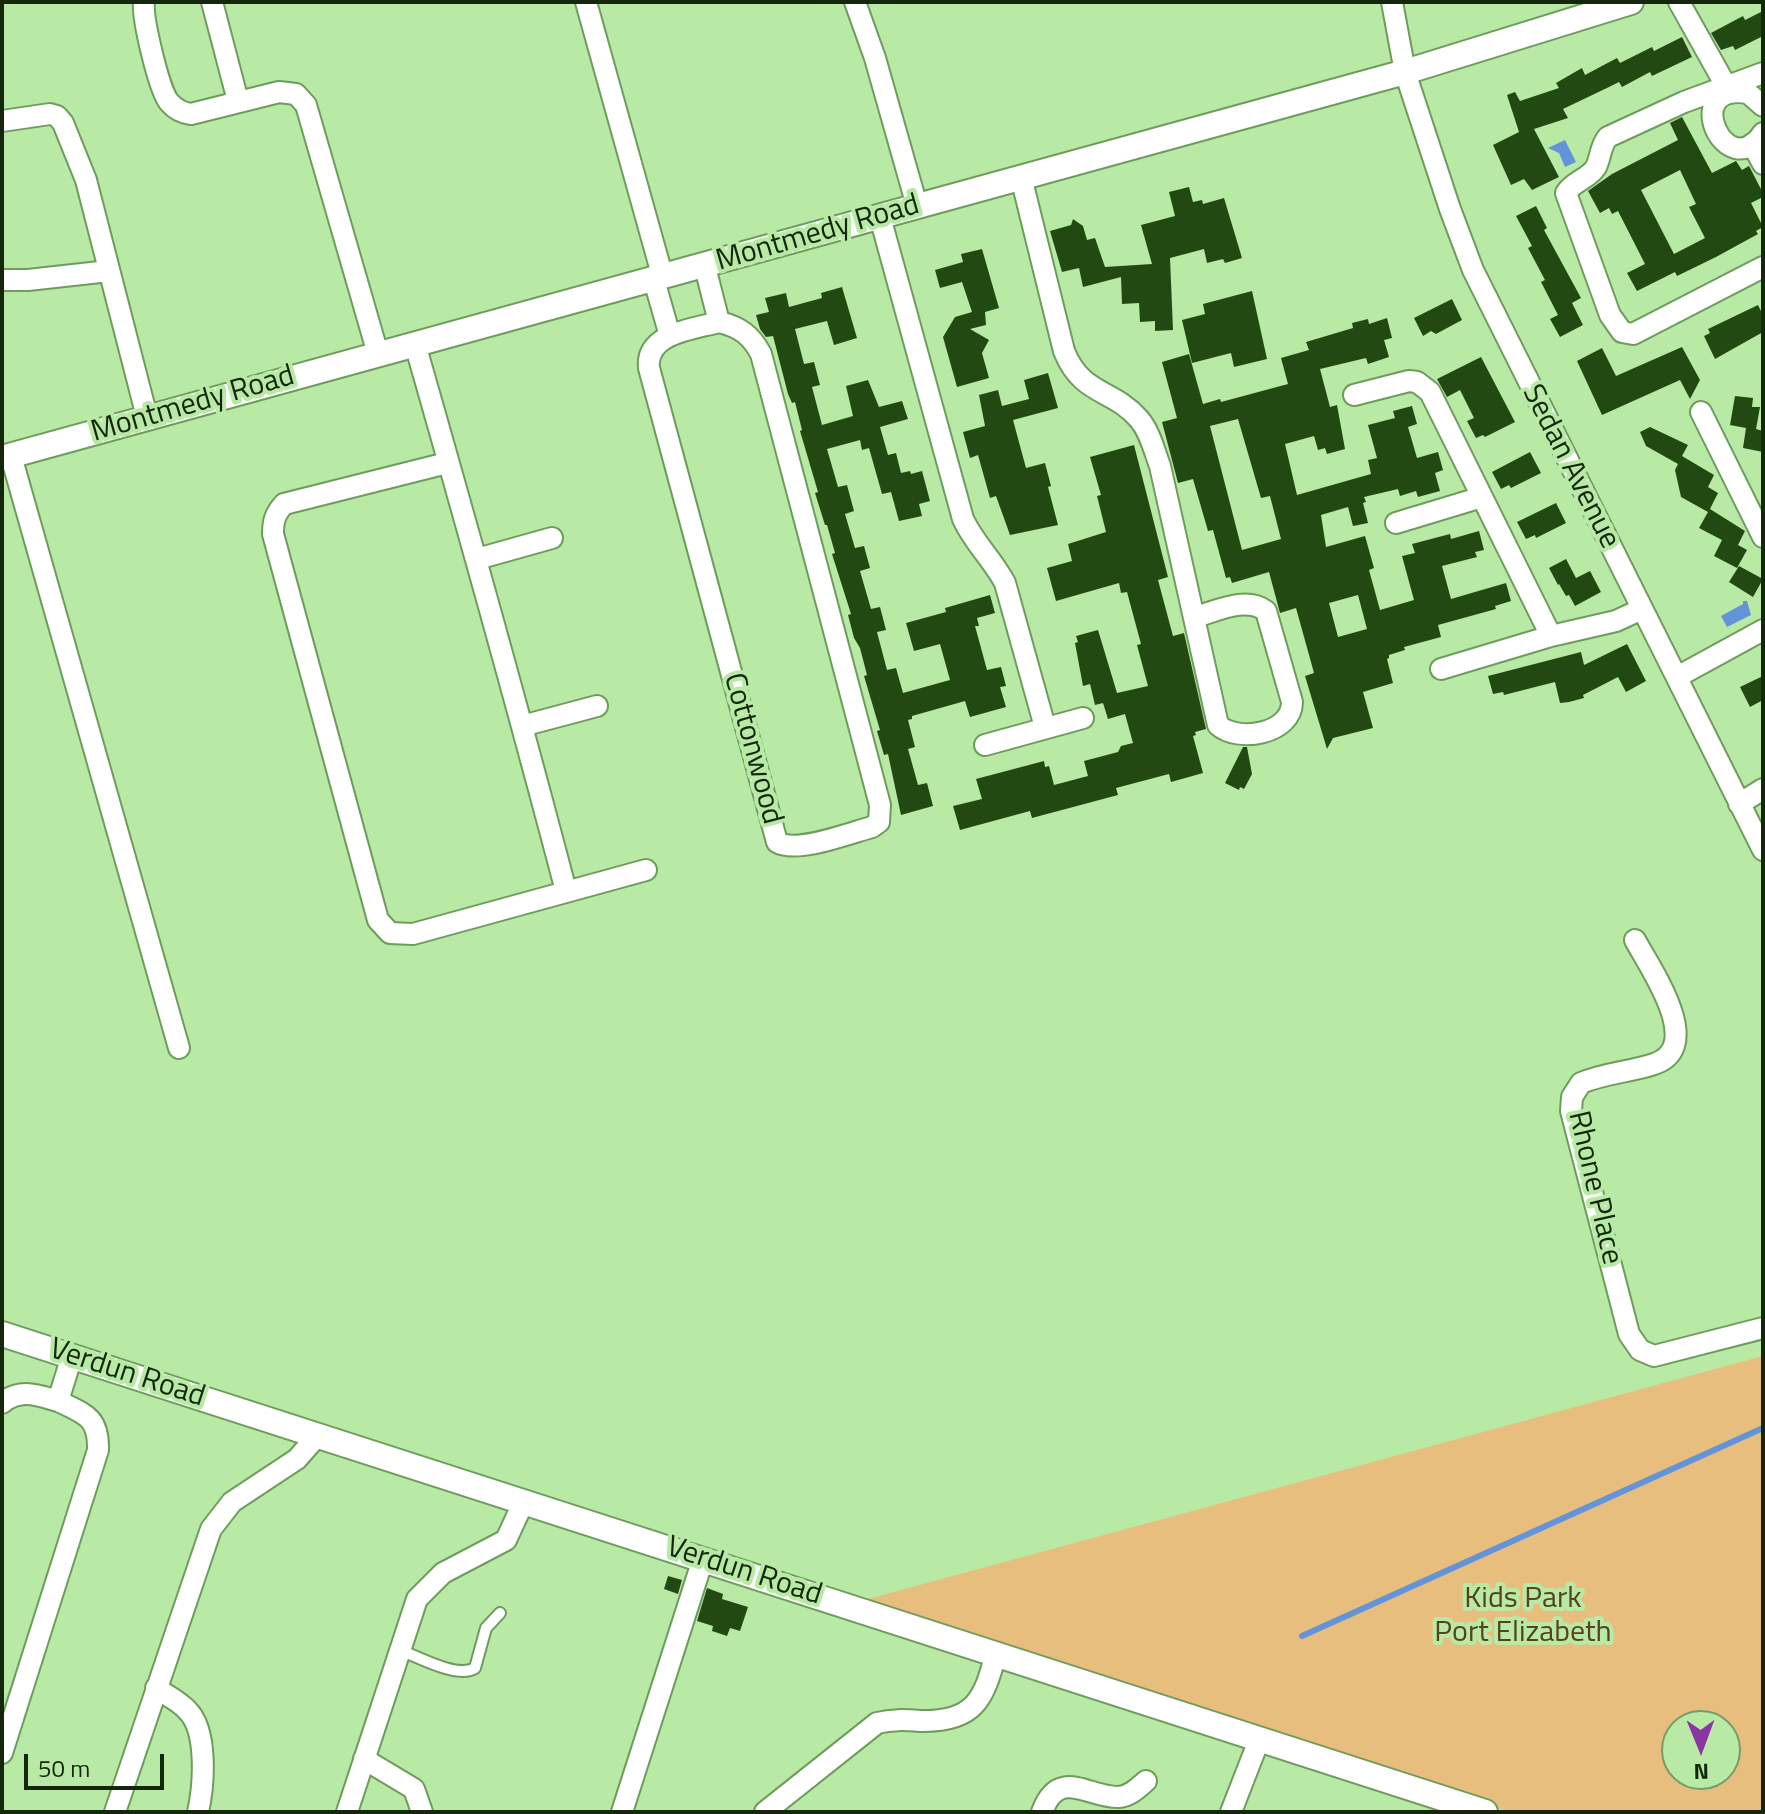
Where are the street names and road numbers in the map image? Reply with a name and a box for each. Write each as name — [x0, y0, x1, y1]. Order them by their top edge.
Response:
street label: Montmedy Road — [712, 188, 924, 280]
street label: Montmedy Road — [87, 359, 299, 451]
street label: Sedan Avenue — [1513, 379, 1627, 555]
street label: Cottonwood — [715, 670, 789, 828]
street label: Rhone Place — [1559, 1108, 1629, 1268]
street label: Verdun Road — [45, 1332, 209, 1416]
street label: Verdun Road — [662, 1530, 826, 1614]

